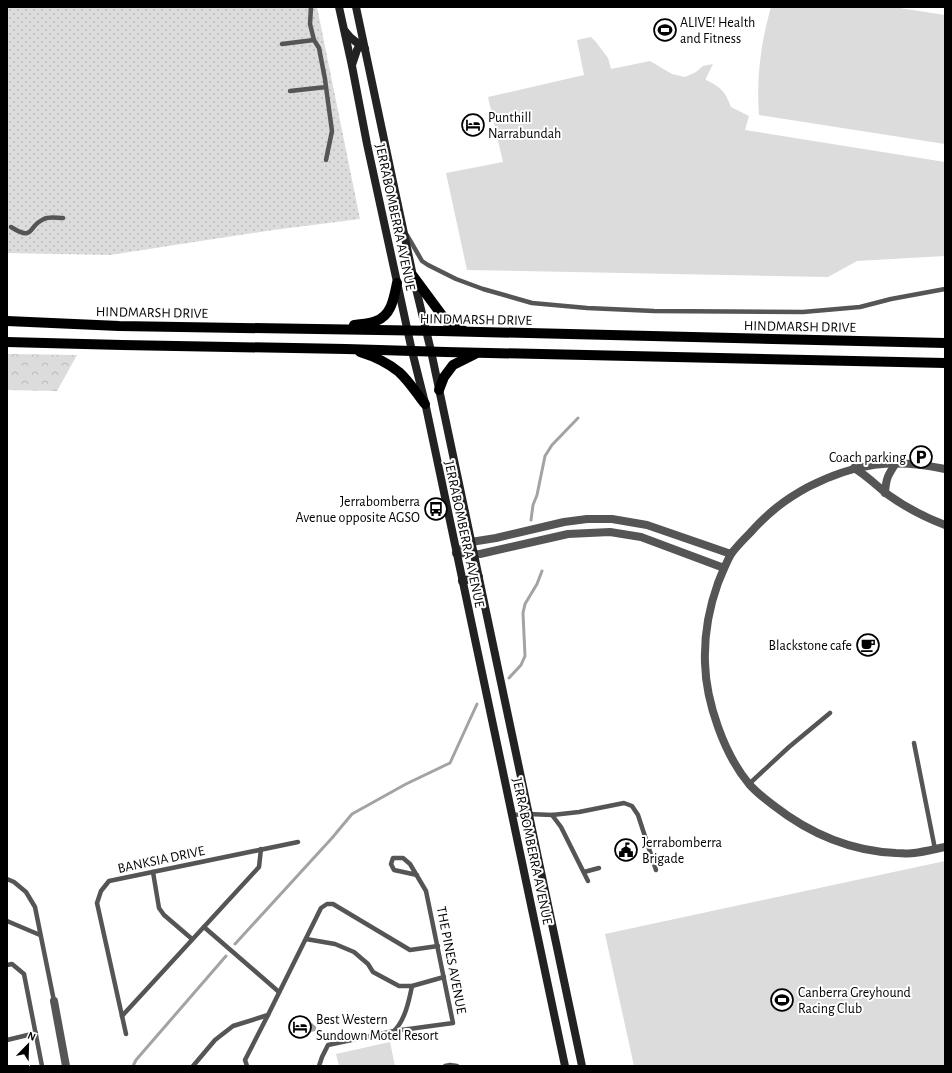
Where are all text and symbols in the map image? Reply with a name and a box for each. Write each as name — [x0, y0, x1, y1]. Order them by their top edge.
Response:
place label: ALIVE! Health and Fitness — [680, 16, 755, 46]
sports icon: ALIVE! Health and Fitness — [652, 17, 678, 43]
place label: Punthill Narrabundah — [488, 111, 561, 141]
hotel icon: Punthill Narrabundah — [460, 112, 486, 138]
street label: JERRABOMBERRA AVENUE — [373, 142, 418, 292]
street label: HINDMARSH DRIVE — [96, 305, 208, 321]
street label: HINDMARSH DRIVE — [420, 312, 532, 328]
street label: HINDMARSH DRIVE — [744, 319, 856, 335]
parking icon: Coach parking — [908, 444, 934, 470]
place label: Coach parking — [829, 451, 906, 465]
street label: JERRABOMBERRA AVENUE — [442, 459, 487, 609]
place label: Jerrabomberra Avenue opposite AGSO — [295, 495, 421, 525]
bus stop icon: Jerrabomberra Avenue opposite AGSO — [423, 496, 449, 522]
cafe icon: Blackstone cafe — [855, 632, 881, 658]
place label: Blackstone cafe — [769, 639, 852, 653]
street label: JERRABOMBERRA AVENUE — [510, 776, 555, 926]
place label: Jerrabomberra Brigade — [642, 836, 723, 866]
public building icon: Jerrabomberra Brigade — [613, 837, 639, 863]
street label: BANKSIA DRIVE — [116, 844, 206, 876]
street label: THE PINES AVENUE — [434, 905, 468, 1015]
place label: Canberra Greyhound Racing Club — [798, 986, 911, 1016]
sports icon: Canberra Greyhound Racing Club — [769, 987, 795, 1013]
place label: Best Western Sundown Motel Resort — [316, 1013, 439, 1043]
hotel icon: Best Western Sundown Motel Resort — [287, 1014, 313, 1040]
north arrow — [8, 1025, 48, 1065]
text: N — [26, 1030, 37, 1043]

